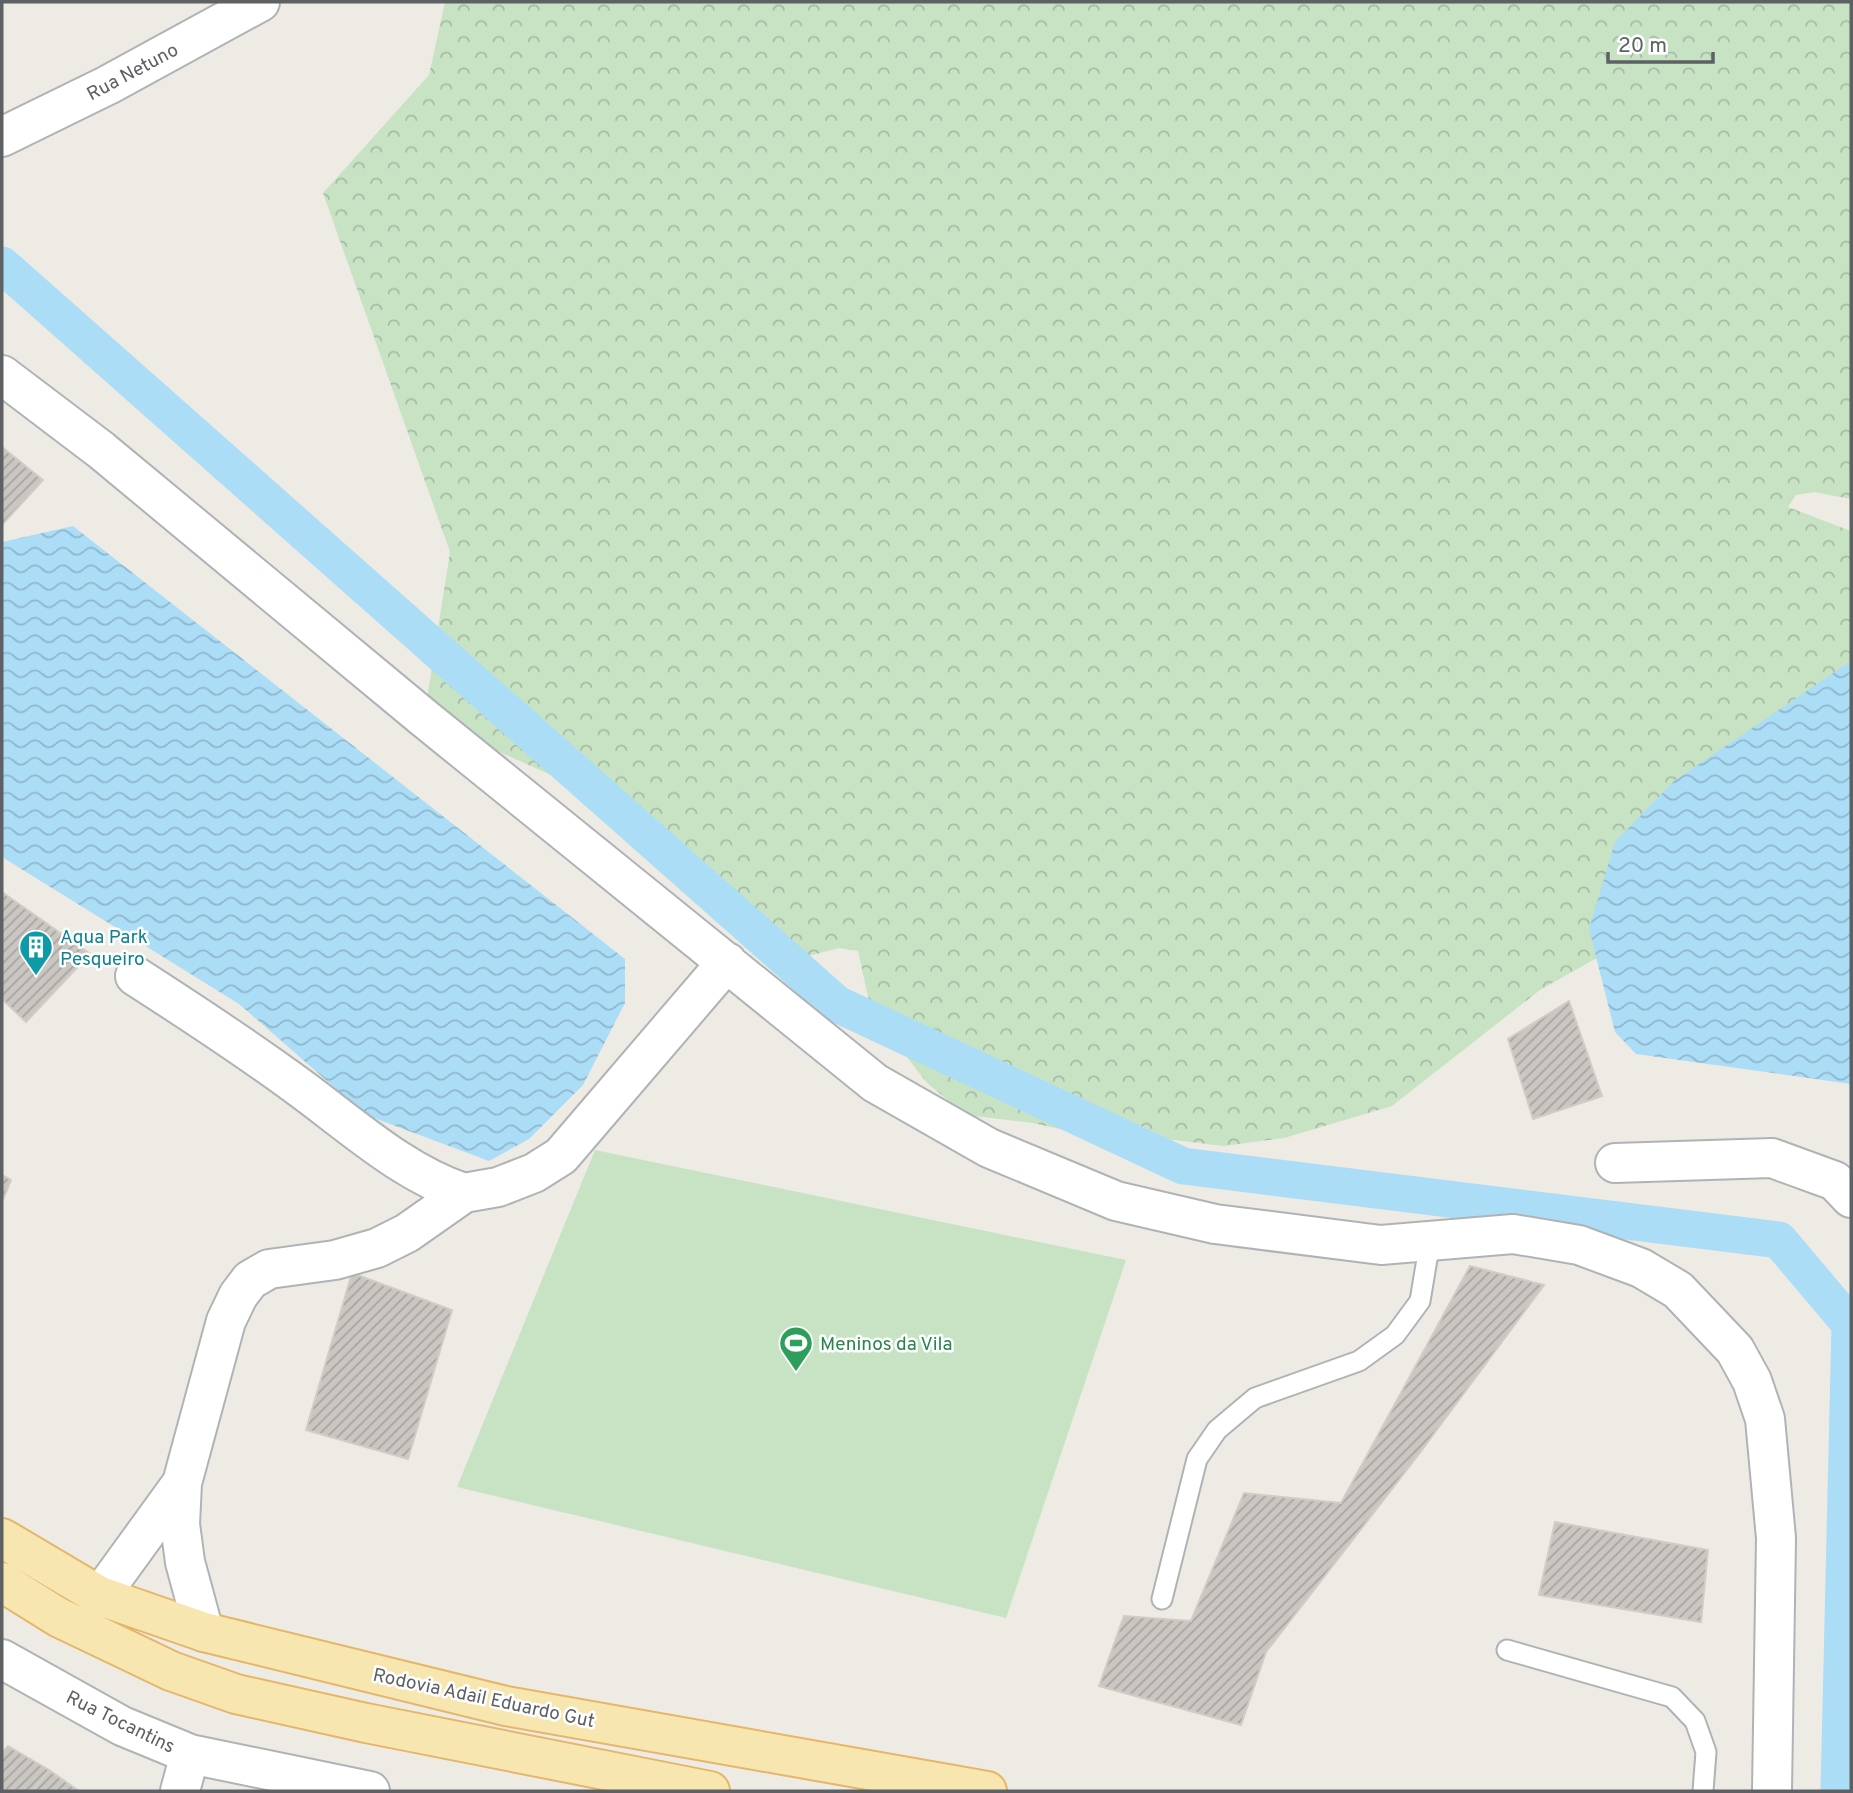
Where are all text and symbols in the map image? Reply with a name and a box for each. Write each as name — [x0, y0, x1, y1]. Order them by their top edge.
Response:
scale bar — [1608, 21, 1713, 65]
text: 20 m — [1618, 33, 1667, 60]
street label: Rua Netuno — [83, 39, 183, 107]
place label: Aqua Park Pesqueiro — [60, 926, 148, 972]
building icon: Aqua Park Pesqueiro — [17, 928, 55, 977]
sports icon: Meninos da Vila — [777, 1324, 815, 1373]
place label: Meninos da Vila — [820, 1333, 953, 1357]
street label: Rodovia Adail Eduardo Gut — [370, 1664, 597, 1734]
street label: Rua Tocantins — [62, 1686, 179, 1760]

